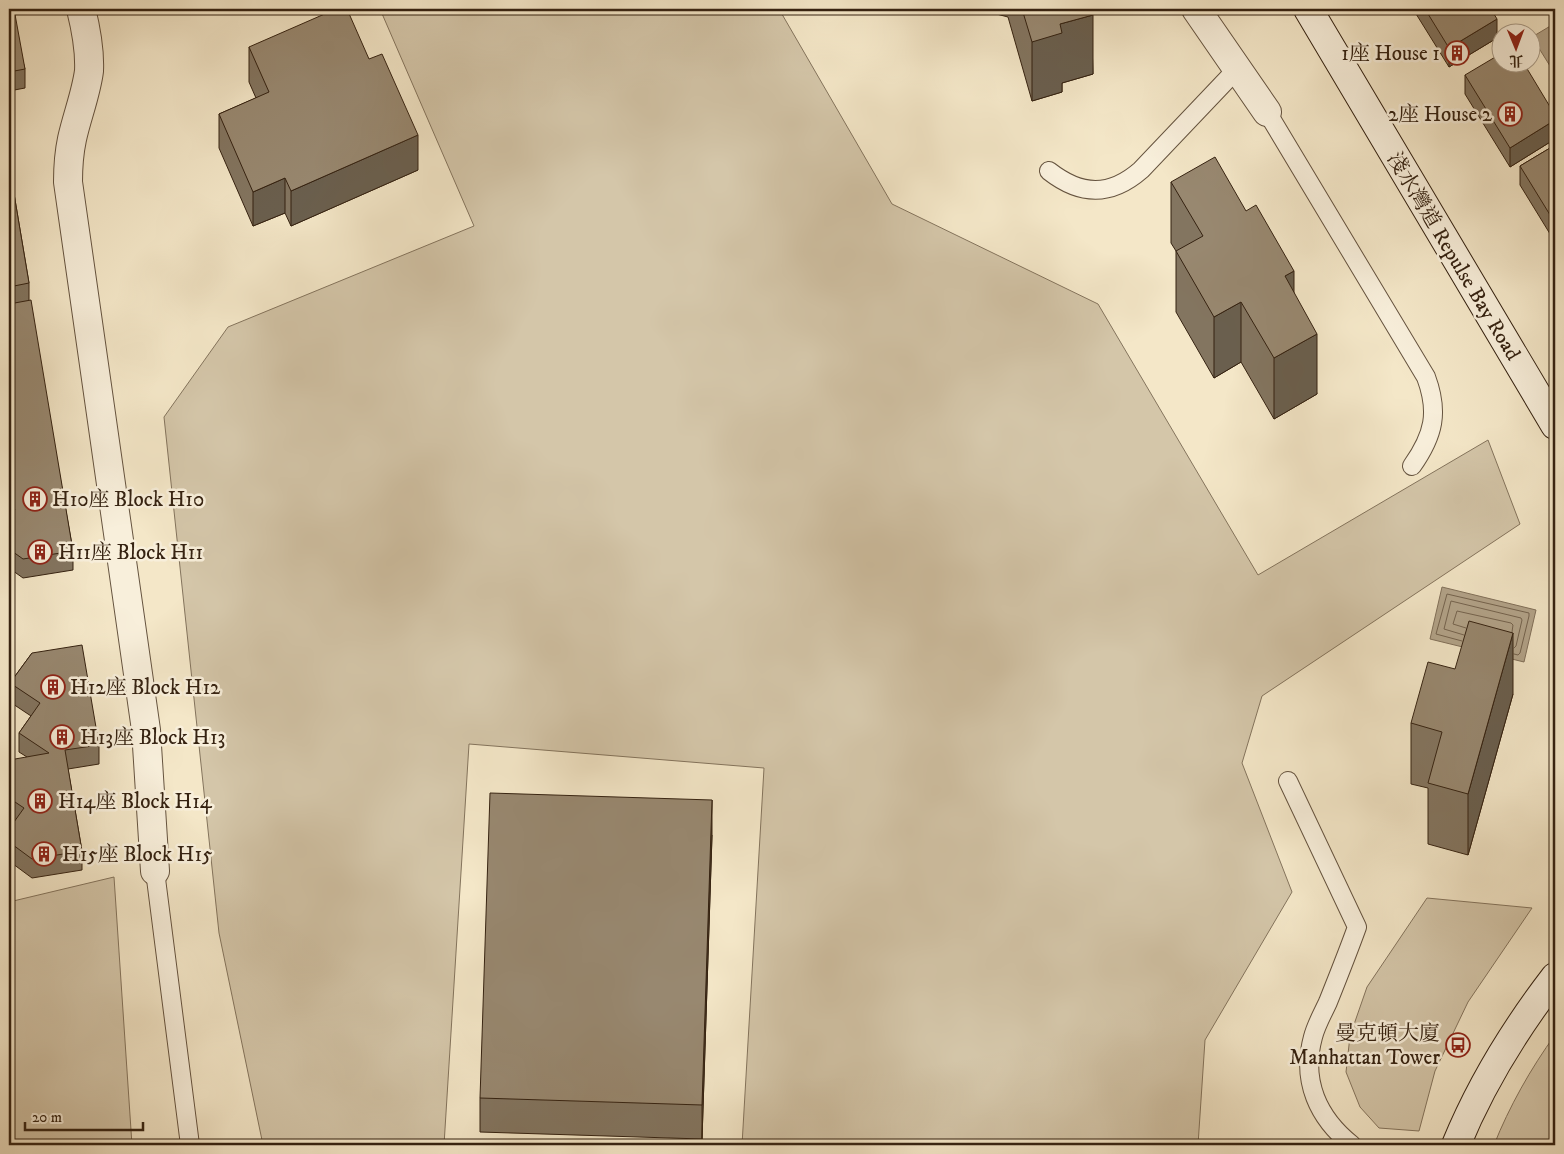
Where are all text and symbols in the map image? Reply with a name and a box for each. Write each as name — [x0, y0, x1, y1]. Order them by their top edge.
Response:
north arrow — [1492, 22, 1542, 72]
building icon: 1座 House 1 — [1444, 40, 1470, 66]
place label: 1座 House 1 — [1341, 41, 1440, 67]
text: 北 — [1509, 51, 1523, 69]
building icon: 2座 House 2 — [1497, 101, 1523, 127]
place label: 2座 House 2 — [1388, 102, 1493, 128]
street label: 淺水灣道 Repulse Bay Road — [1381, 148, 1526, 366]
building icon: H10座 Block H10 — [22, 486, 48, 512]
place label: H10座 Block H10 — [52, 487, 204, 513]
building icon: H11座 Block H11 — [27, 539, 53, 565]
place label: H11座 Block H11 — [58, 540, 203, 566]
building icon: H12座 Block H12 — [40, 674, 66, 700]
place label: H12座 Block H12 — [70, 675, 221, 701]
building icon: H13座 Block H13 — [49, 724, 75, 750]
place label: H13座 Block H13 — [80, 725, 225, 751]
building icon: H14座 Block H14 — [27, 788, 53, 814]
place label: H14座 Block H14 — [58, 789, 213, 815]
building icon: H15座 Block H15 — [31, 841, 57, 867]
place label: H15座 Block H15 — [62, 842, 212, 868]
place label: 曼克頓大廈 Manhattan Tower — [1289, 1021, 1440, 1071]
bus stop icon: 曼克頓大廈 Manhattan Tower — [1445, 1032, 1471, 1058]
scale bar — [25, 1099, 142, 1131]
text: 20 m — [32, 1108, 62, 1127]

